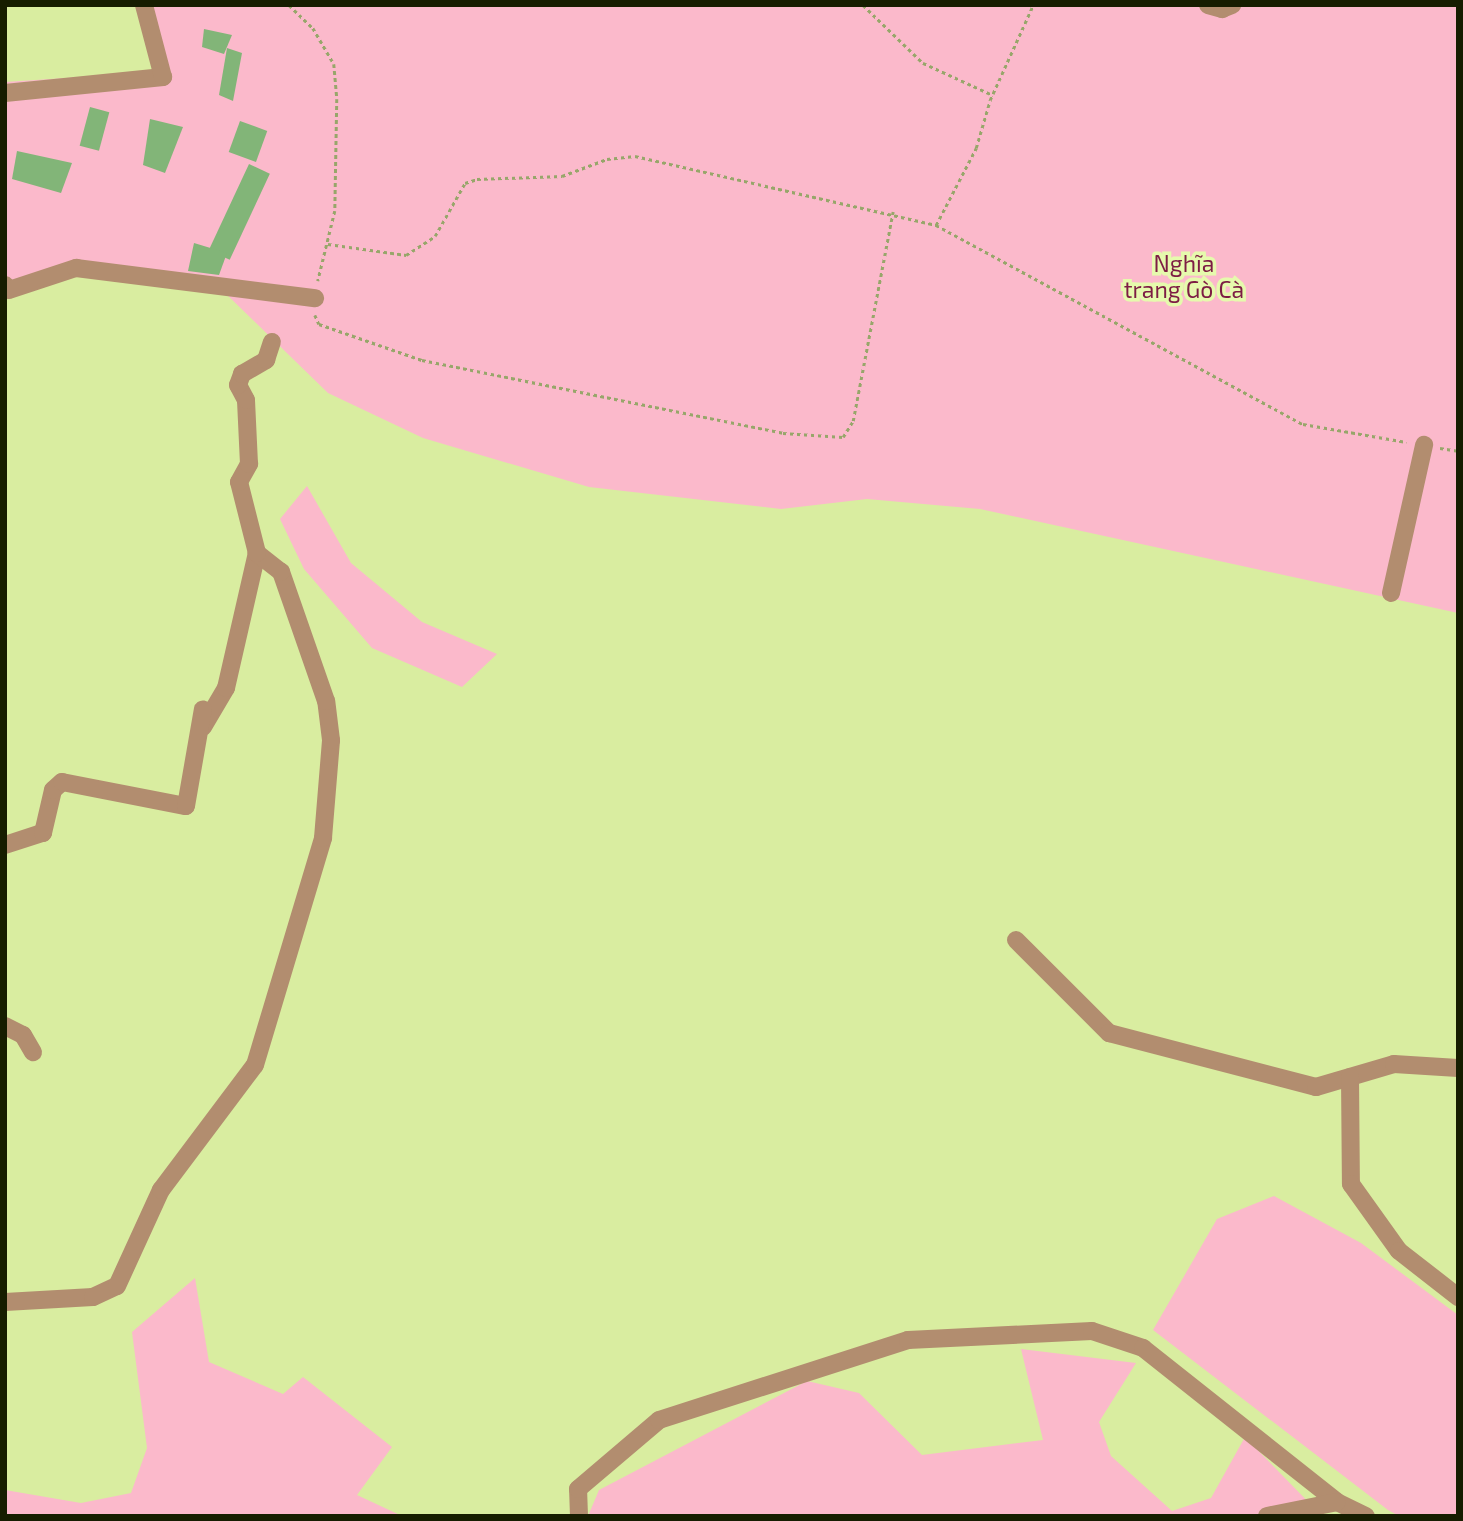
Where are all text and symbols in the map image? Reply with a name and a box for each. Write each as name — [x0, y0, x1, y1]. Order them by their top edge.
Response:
park label: Nghĩa trang Gò Cà — [1124, 249, 1244, 303]

